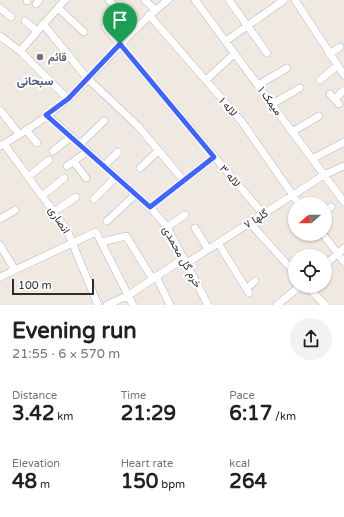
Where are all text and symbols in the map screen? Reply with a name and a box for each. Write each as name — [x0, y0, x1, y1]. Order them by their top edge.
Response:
pin — [103, 3, 137, 44]
icon: arrive — [109, 9, 131, 31]
place label: قائم — [48, 51, 67, 65]
marker: قائم — [35, 52, 45, 62]
district label: سبحانی — [17, 74, 54, 88]
street label: میمک ۱ — [255, 84, 285, 118]
street label: لاله ۱ — [216, 95, 240, 119]
street label: لاله ۳ — [217, 162, 243, 190]
north arrow — [288, 197, 332, 241]
map controls — [288, 197, 332, 293]
street label: انصاری — [45, 204, 73, 236]
street label: گلها ۷ — [241, 207, 271, 231]
street label: خرم گل محمدی — [159, 224, 204, 291]
button: locate — [288, 249, 332, 293]
scale bar — [12, 277, 94, 296]
text: 100 m — [18, 279, 52, 292]
text: Evening run — [12, 318, 137, 344]
button: share — [290, 318, 332, 360]
text: 21:55 · 6 × 570 m — [12, 346, 120, 362]
text: Distance — [12, 389, 57, 402]
text: Time — [121, 389, 146, 402]
text: Pace — [229, 389, 255, 402]
text: 3.42 — [12, 402, 54, 426]
text: 21:29 — [121, 402, 176, 426]
text: 6:17 — [229, 402, 272, 426]
text: km — [54, 410, 73, 423]
text: /km — [272, 410, 296, 423]
text: Elevation — [12, 457, 60, 470]
text: Heart rate — [121, 457, 173, 470]
text: kcal — [229, 457, 250, 470]
text: 48 — [12, 470, 37, 494]
text: 150 — [121, 470, 158, 494]
text: 264 — [229, 470, 267, 494]
text: m — [37, 478, 50, 491]
text: bpm — [158, 478, 185, 491]

